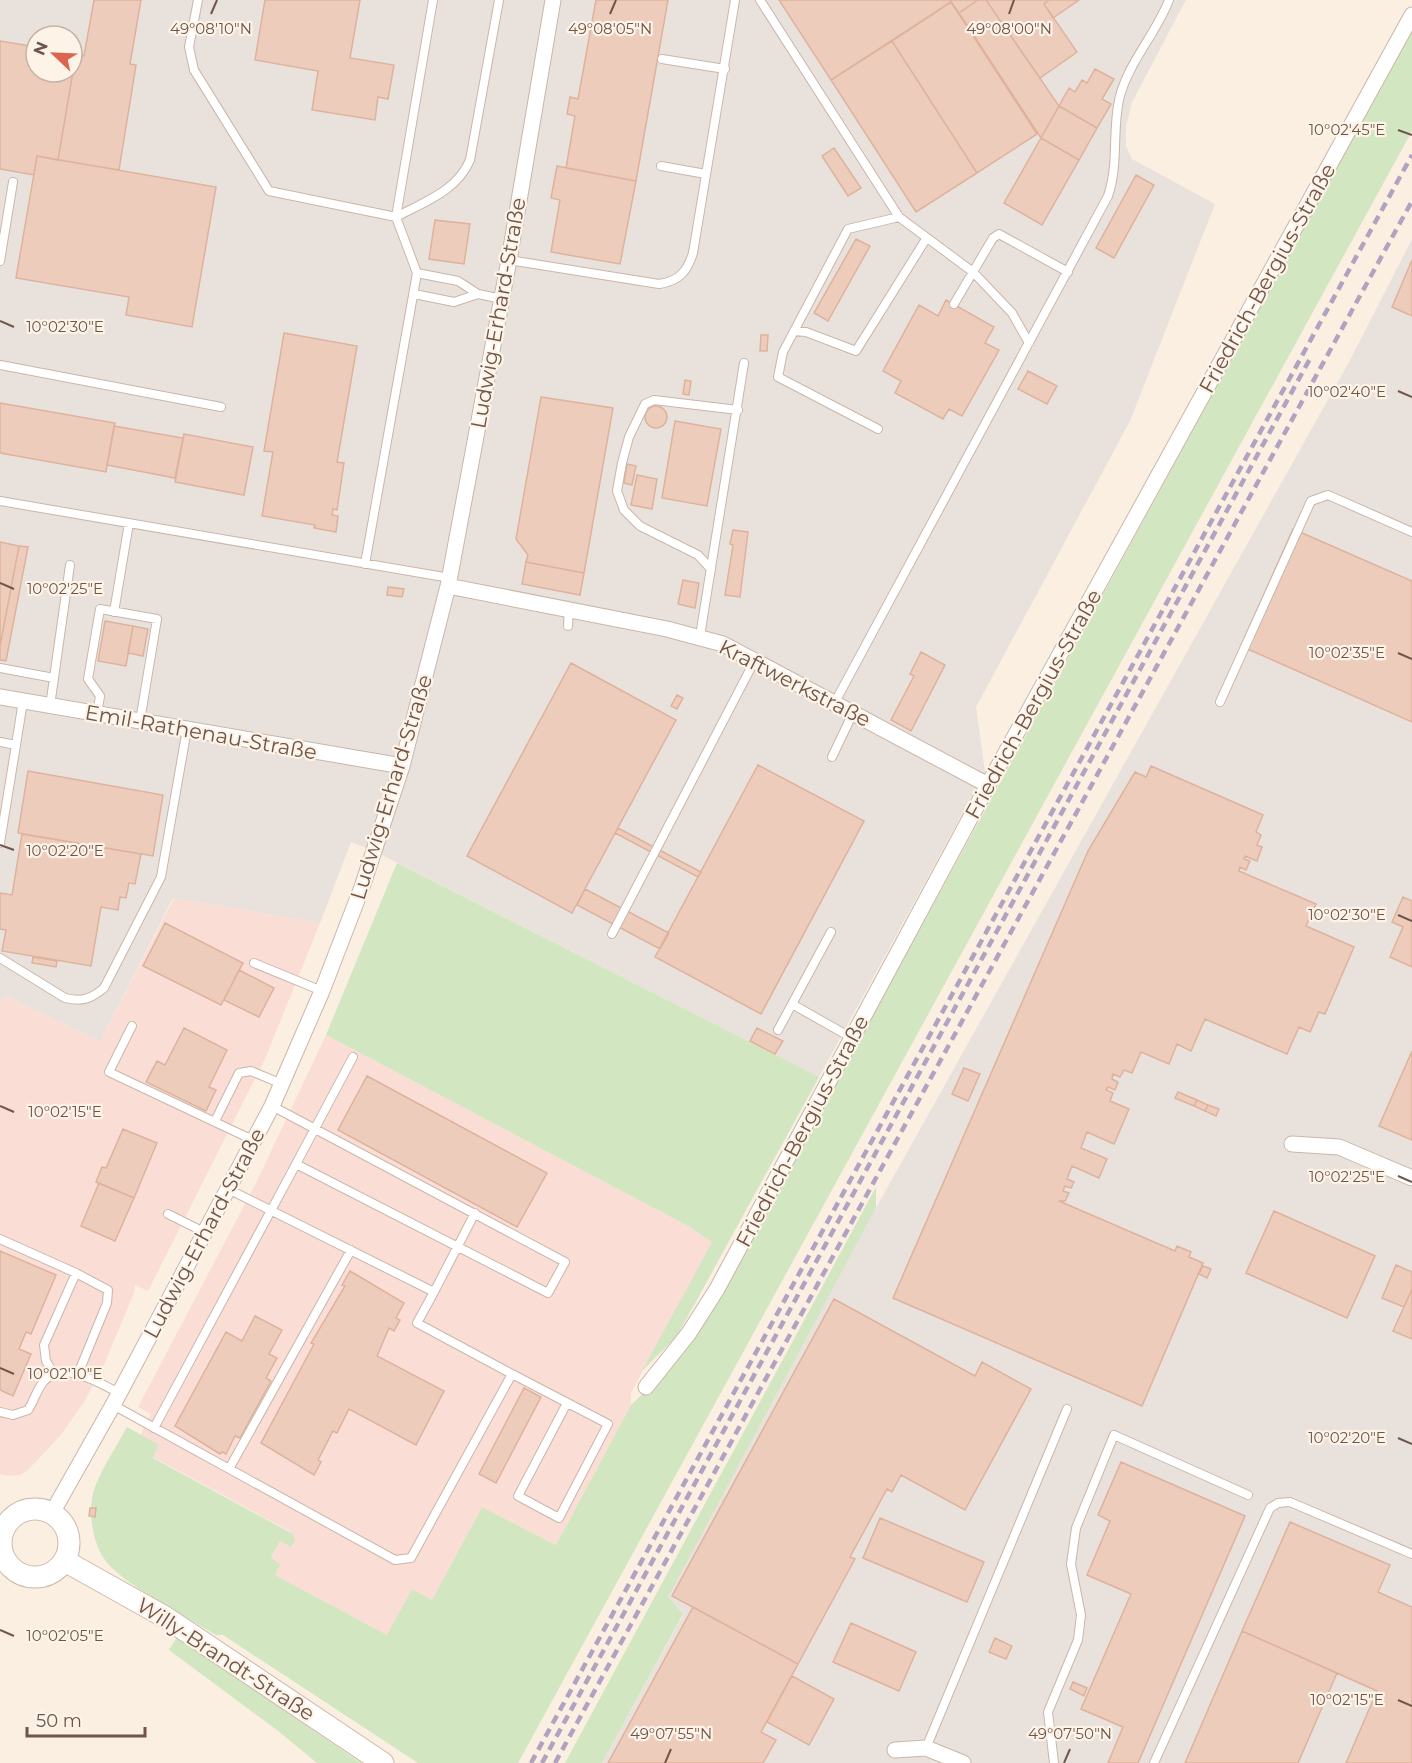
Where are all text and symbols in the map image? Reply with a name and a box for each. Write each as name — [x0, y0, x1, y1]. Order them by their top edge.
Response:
text: 49°08'10"N — [170, 19, 252, 38]
text: 49°08'05"N — [568, 19, 652, 38]
text: 49°08'00"N — [966, 19, 1052, 38]
north arrow — [24, 24, 84, 84]
text: N — [29, 39, 52, 58]
text: 10°02'45"E — [1309, 120, 1385, 139]
street label: Friedrich-Bergius-Straße — [1193, 159, 1341, 397]
street label: Ludwig-Erhard-Straße — [465, 196, 531, 430]
text: 10°02'30"E — [26, 317, 104, 336]
text: 10°02'40"E — [1308, 382, 1386, 401]
text: 10°02'25"E — [27, 579, 103, 598]
street label: Friedrich-Bergius-Straße — [959, 585, 1107, 823]
street label: Kraftwerkstraße — [715, 634, 875, 732]
text: 10°02'35"E — [1309, 643, 1385, 662]
street label: Ludwig-Erhard-Straße — [345, 671, 437, 903]
street label: Emil-Rathenau-Straße — [83, 699, 319, 765]
text: 10°02'20"E — [26, 841, 104, 860]
text: 10°02'30"E — [1308, 905, 1386, 924]
street label: Friedrich-Bergius-Straße — [730, 1011, 874, 1251]
text: 10°02'15"E — [28, 1102, 102, 1121]
street label: Ludwig-Erhard-Straße — [138, 1124, 270, 1342]
text: 10°02'25"E — [1309, 1167, 1385, 1186]
text: 10°02'10"E — [28, 1364, 102, 1383]
text: 10°02'20"E — [1308, 1428, 1386, 1447]
street label: Willy-Brandt-Straße — [132, 1592, 320, 1726]
text: 10°02'05"E — [26, 1626, 104, 1645]
text: 10°02'15"E — [1310, 1690, 1384, 1709]
scale bar — [27, 1700, 146, 1738]
text: 50 m — [36, 1710, 82, 1732]
text: 49°07'55"N — [630, 1724, 712, 1743]
text: 49°07'50"N — [1028, 1724, 1112, 1743]

